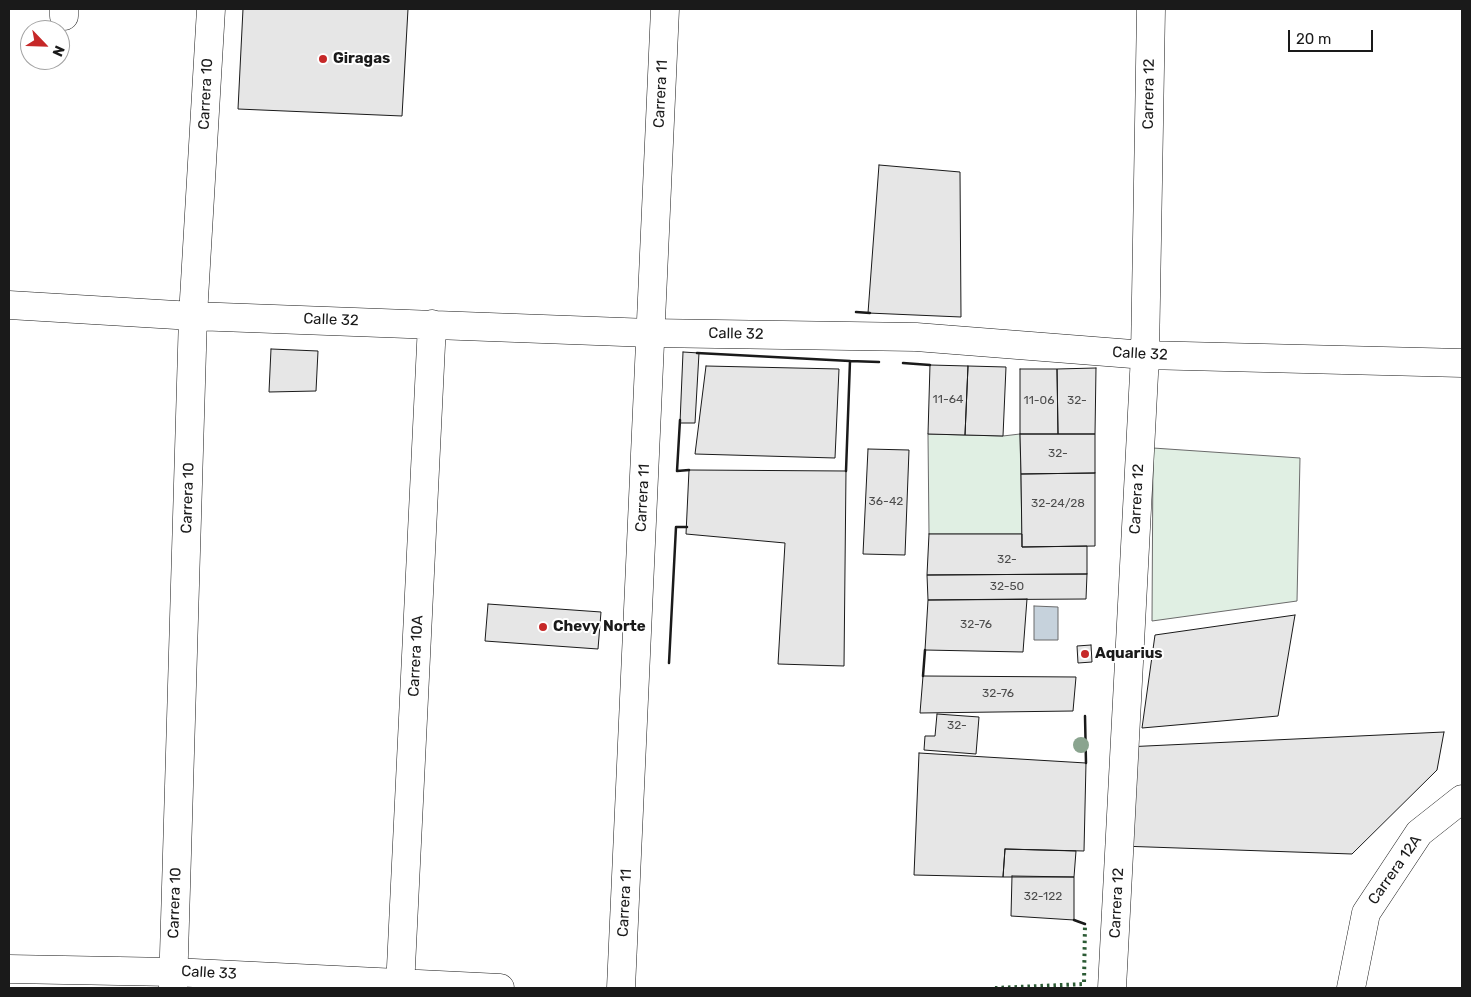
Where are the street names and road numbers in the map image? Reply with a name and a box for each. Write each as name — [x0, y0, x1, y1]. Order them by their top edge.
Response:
street label: Carrera 10 — [195, 58, 217, 130]
street label: Carrera 11 — [650, 59, 672, 129]
street label: Carrera 12 — [1139, 59, 1159, 129]
street label: Calle 32 — [303, 310, 359, 330]
street label: Calle 32 — [708, 325, 764, 343]
street label: Calle 32 — [1112, 344, 1168, 364]
street label: Carrera 10 — [178, 462, 198, 534]
street label: Carrera 11 — [632, 463, 654, 533]
street label: Carrera 12 — [1126, 463, 1148, 535]
street label: Carrera 10A — [405, 615, 427, 697]
street label: Carrera 12A — [1364, 832, 1426, 908]
street label: Carrera 10 — [165, 867, 185, 939]
street label: Carrera 12 — [1106, 867, 1128, 939]
street label: Carrera 11 — [614, 868, 636, 938]
street label: Calle 33 — [181, 963, 237, 983]

